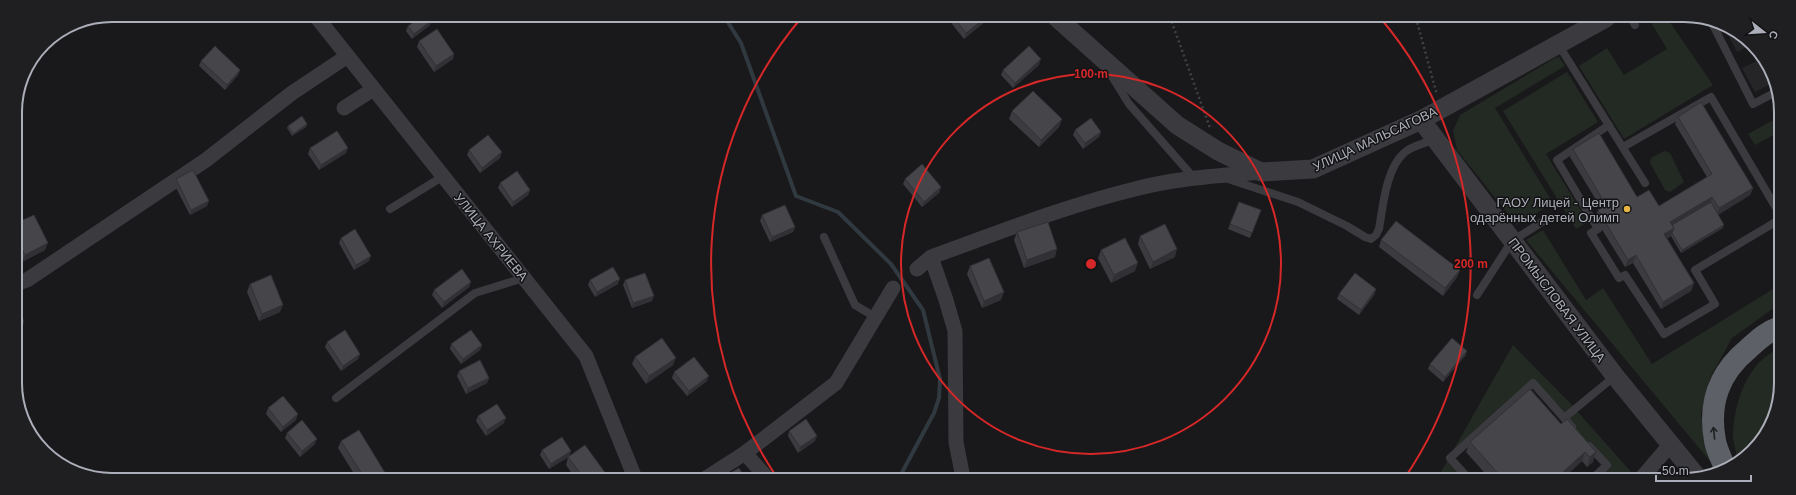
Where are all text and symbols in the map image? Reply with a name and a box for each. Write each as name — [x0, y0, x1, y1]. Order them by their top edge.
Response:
north arrow — [1744, 12, 1784, 52]
text: С — [1767, 29, 1780, 41]
text: 100 m — [1074, 67, 1108, 81]
street label: УЛИЦА МАЛЬСАГОВА — [1311, 103, 1440, 174]
street label: УЛИЦА АХРИЕВА — [451, 190, 531, 284]
place label: ГАОУ Лицей - Центр одарённых детей Олимп — [1470, 195, 1619, 225]
marker: ГАОУ Лицей - Центр одарённых детей Олимп — [1622, 204, 1632, 214]
street label: ПРОМЫСЛОВАЯ УЛИЦА — [1505, 235, 1609, 365]
centre of rings — [1084, 257, 1098, 271]
text: 200 m — [1454, 257, 1488, 271]
one-way arrow — [1710, 427, 1718, 440]
scale bar — [1656, 457, 1751, 483]
text: 50 m — [1662, 464, 1689, 478]

